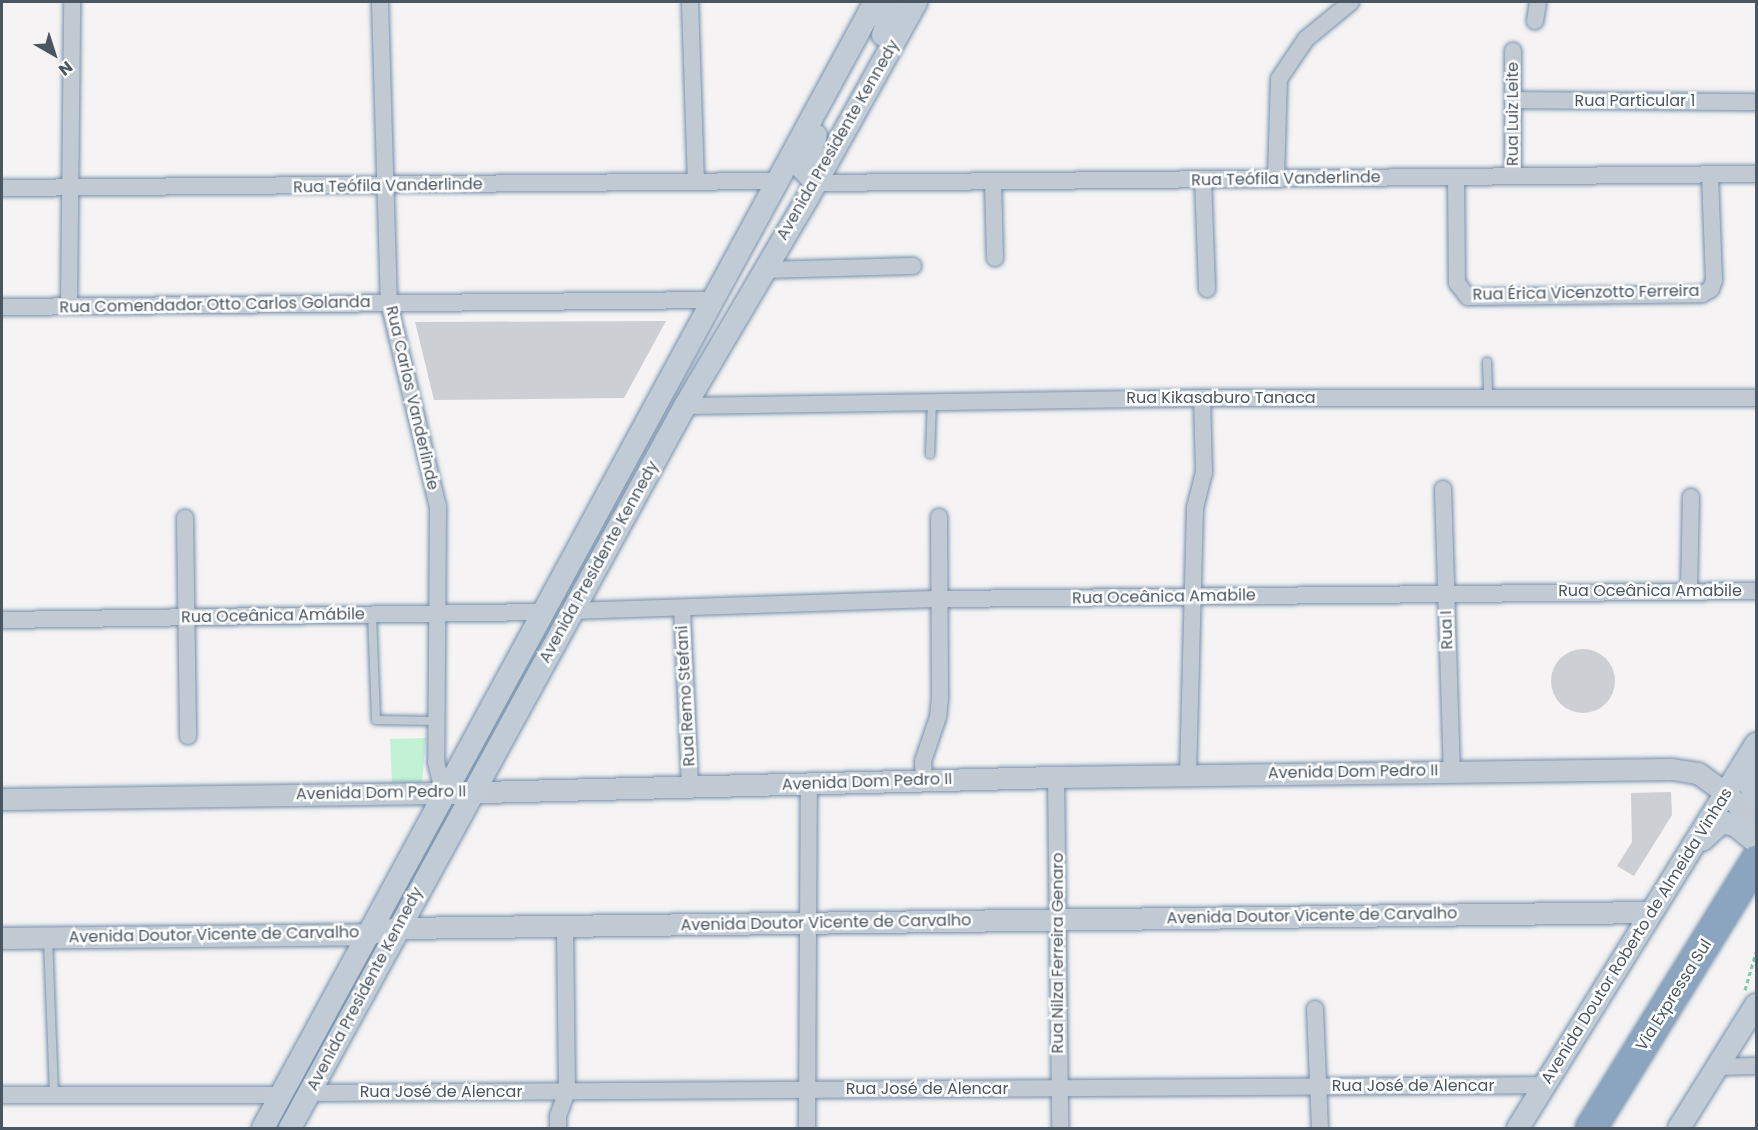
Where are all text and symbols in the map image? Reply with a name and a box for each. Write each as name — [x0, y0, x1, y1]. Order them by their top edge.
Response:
north arrow — [24, 24, 84, 84]
street label: Avenida Presidente Kennedy — [773, 37, 903, 243]
text: N — [54, 56, 78, 81]
street label: Rua Luiz Leite — [1503, 62, 1523, 166]
street label: Rua Particular 1 — [1575, 91, 1695, 111]
street label: Rua Teófila Vanderlinde — [1191, 168, 1381, 190]
street label: Rua Teófila Vanderlinde — [293, 175, 483, 197]
street label: Rua Érica Vicenzotto Ferreira — [1472, 281, 1700, 305]
street label: Rua Comendador Otto Carlos Golanda — [59, 293, 371, 317]
street label: Rua Carlos Vanderlinde — [381, 304, 443, 492]
street label: Rua Kikasaburo Tanaca — [1126, 388, 1316, 408]
street label: Avenida Presidente Kennedy — [535, 458, 663, 666]
street label: Rua Oceânica Amabile — [1558, 581, 1742, 601]
street label: Rua Oceânica Amabile — [1072, 586, 1256, 608]
street label: Rua Oceânica Amábile — [181, 605, 365, 627]
street label: Rua I — [1437, 610, 1457, 650]
street label: Rua Remo Stefani — [673, 625, 699, 767]
street label: Avenida Dom Pedro II — [1268, 761, 1438, 783]
street label: Avenida Dom Pedro II — [782, 769, 952, 795]
street label: Avenida Dom Pedro II — [296, 782, 466, 804]
street label: Avenida Doutor Roberto de Almeida Vinhas — [1537, 785, 1737, 1087]
street label: Rua Nilza Ferreira Genaro — [1048, 852, 1068, 1054]
street label: Avenida Presidente Kennedy — [303, 884, 427, 1094]
street label: Avenida Doutor Vicente de Carvalho — [1166, 904, 1458, 928]
street label: Avenida Doutor Vicente de Carvalho — [680, 911, 972, 935]
street label: Avenida Doutor Vicente de Carvalho — [68, 923, 360, 947]
street label: Via Expressa Sul — [1632, 936, 1716, 1054]
street label: Rua José de Alencar — [1332, 1076, 1494, 1096]
street label: Rua José de Alencar — [846, 1079, 1008, 1099]
street label: Rua José de Alencar — [360, 1082, 522, 1102]

